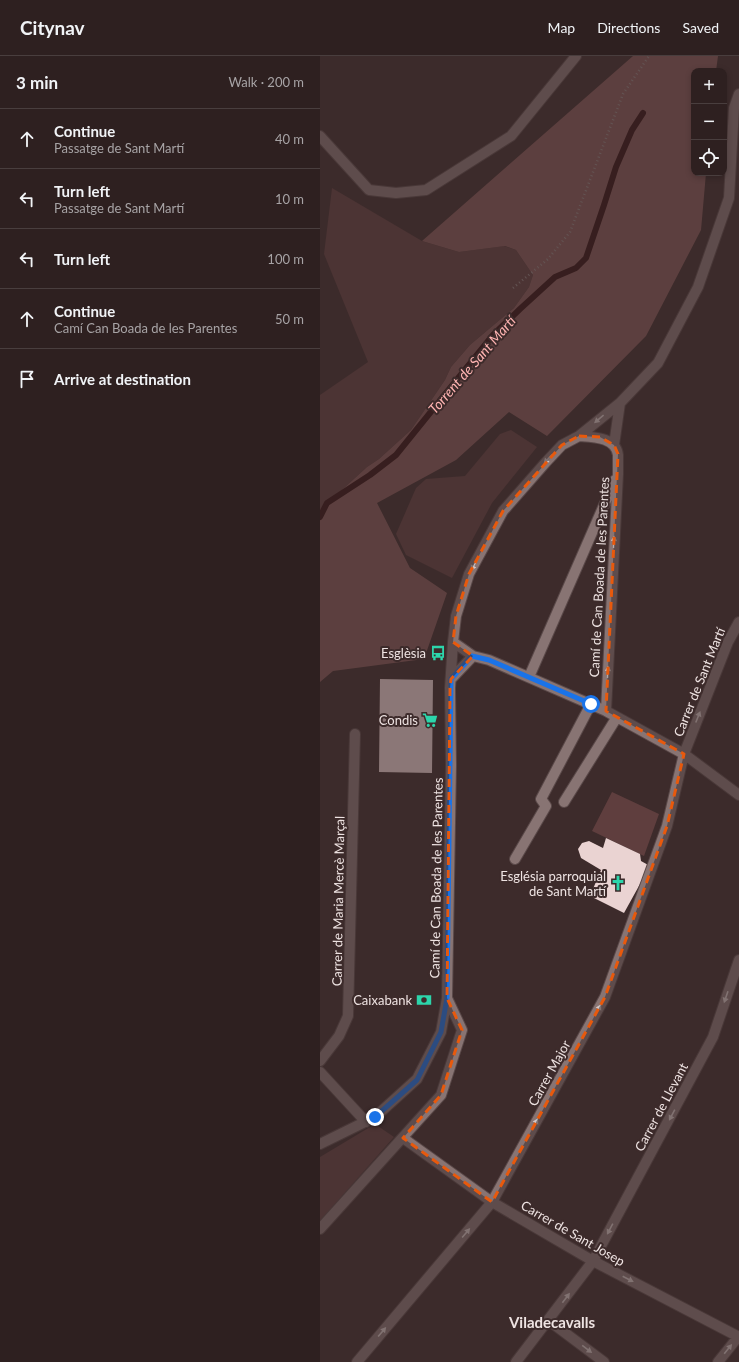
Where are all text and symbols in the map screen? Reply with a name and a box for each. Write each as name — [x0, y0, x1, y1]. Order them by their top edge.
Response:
text: Citynav — [20, 16, 85, 39]
text: Map — [548, 19, 575, 36]
text: Directions — [597, 19, 660, 36]
text: Saved — [682, 19, 719, 36]
map controls — [691, 68, 727, 176]
button: + — [691, 68, 727, 104]
text: 3 min — [16, 72, 58, 93]
text: Walk · 200 m — [228, 74, 304, 90]
button: − — [691, 104, 727, 140]
text: Continue — [54, 122, 115, 140]
icon: ahead — [16, 128, 38, 150]
text: 40 m — [275, 131, 304, 147]
text: Passatge de Sant Martí — [54, 140, 184, 156]
button: locate — [691, 140, 727, 176]
text: Turn left — [54, 182, 110, 200]
icon: left — [16, 188, 38, 210]
text: 10 m — [275, 191, 304, 207]
text: Passatge de Sant Martí — [54, 200, 184, 216]
icon: left — [16, 248, 38, 270]
text: Turn left — [54, 250, 110, 268]
text: 100 m — [267, 251, 304, 267]
text: Continue — [54, 302, 115, 320]
icon: ahead — [16, 308, 38, 330]
text: 50 m — [275, 311, 304, 327]
water label: Torrent de Sant Martí — [425, 311, 520, 417]
text: Camí Can Boada de les Parentes — [54, 320, 237, 336]
icon: arrive — [16, 368, 38, 390]
text: Arrive at destination — [54, 370, 191, 388]
one-way arrow — [594, 415, 605, 424]
one-way arrow — [544, 454, 553, 465]
street label: Camí de Can Boada de les Parentes — [586, 476, 612, 678]
one-way arrow — [611, 536, 618, 548]
one-way arrow — [471, 559, 477, 571]
street label: Carrer de Sant Martí — [670, 624, 729, 739]
bus stop icon: Esglèsia — [429, 644, 447, 662]
place label: Esglèsia — [381, 645, 426, 661]
one-way arrow — [605, 665, 611, 678]
route start — [582, 695, 600, 713]
supermarket icon: Condis — [421, 711, 439, 729]
one-way arrow — [696, 711, 702, 723]
place label: Condis — [379, 712, 418, 728]
street label: Camí de Can Boada de les Parentes — [426, 777, 446, 978]
street label: Carrer de Maria Mercè Marçal — [329, 816, 347, 986]
place label: Església parroquial de Sant Martí — [500, 868, 607, 899]
church icon: Església parroquial de Sant Martí — [609, 874, 627, 892]
bank icon: Caixabank — [415, 991, 433, 1009]
place label: Caixabank — [353, 992, 412, 1008]
one-way arrow — [723, 992, 729, 1004]
one-way arrow — [595, 1004, 602, 1016]
street label: Carrer Major — [524, 1037, 574, 1109]
street label: Carrer de Llevant — [631, 1060, 691, 1154]
route end — [366, 1108, 384, 1126]
one-way arrow — [668, 1109, 675, 1120]
one-way arrow — [532, 1118, 539, 1130]
street label: Carrer de Sant Josep — [518, 1197, 628, 1269]
one-way arrow — [607, 1223, 614, 1235]
one-way arrow — [462, 1228, 471, 1238]
one-way arrow — [622, 1276, 634, 1282]
one-way arrow — [561, 1292, 570, 1303]
district label: Viladecavalls — [508, 1313, 595, 1331]
one-way arrow — [378, 1327, 387, 1338]
one-way arrow — [724, 1344, 732, 1355]
one-way arrow — [582, 1345, 593, 1354]

